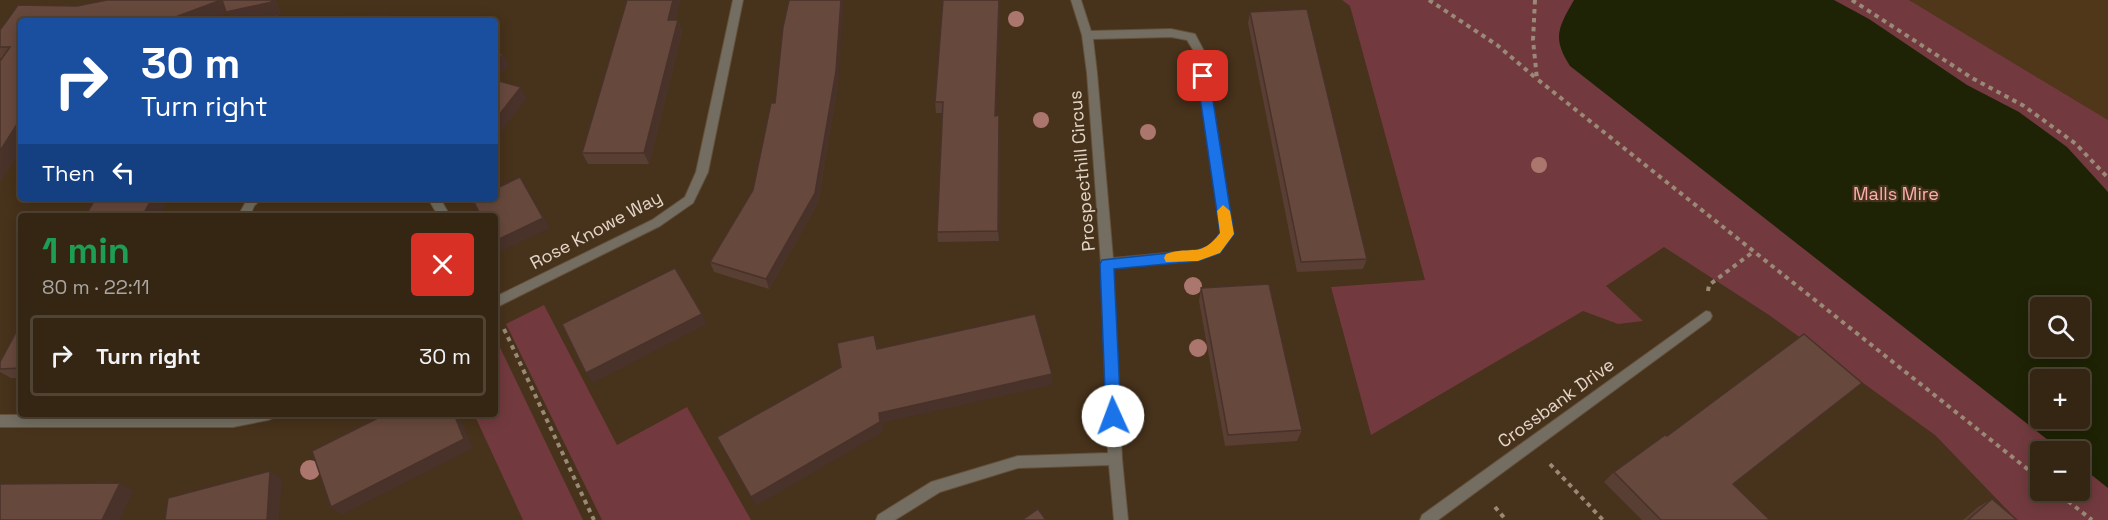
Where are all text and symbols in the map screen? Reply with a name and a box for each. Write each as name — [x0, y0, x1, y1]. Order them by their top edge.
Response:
text: 30 m — [141, 37, 240, 90]
icon: right — [42, 42, 120, 120]
pin — [1177, 50, 1228, 101]
icon: arrive — [1186, 59, 1219, 92]
text: Turn right — [141, 89, 268, 124]
street label: Prospecthill Circus — [1063, 90, 1100, 252]
icon: left — [107, 156, 140, 189]
text: Then — [42, 159, 95, 187]
park label: Malls Mire — [1853, 182, 1939, 205]
street label: Rose Knowe Way — [526, 185, 666, 274]
text: 1 min — [42, 228, 130, 274]
button: close — [411, 233, 474, 296]
text: 80 m · 22:11 — [42, 274, 150, 300]
map controls — [2030, 297, 2090, 501]
button: search — [2030, 297, 2090, 357]
icon: right — [45, 339, 78, 372]
text: Turn right — [96, 342, 201, 370]
text: 30 m — [419, 342, 471, 370]
street label: Crossbank Drive — [1493, 353, 1619, 453]
button: + — [2030, 369, 2090, 429]
position arrow — [1081, 384, 1145, 448]
button: − — [2030, 441, 2090, 501]

